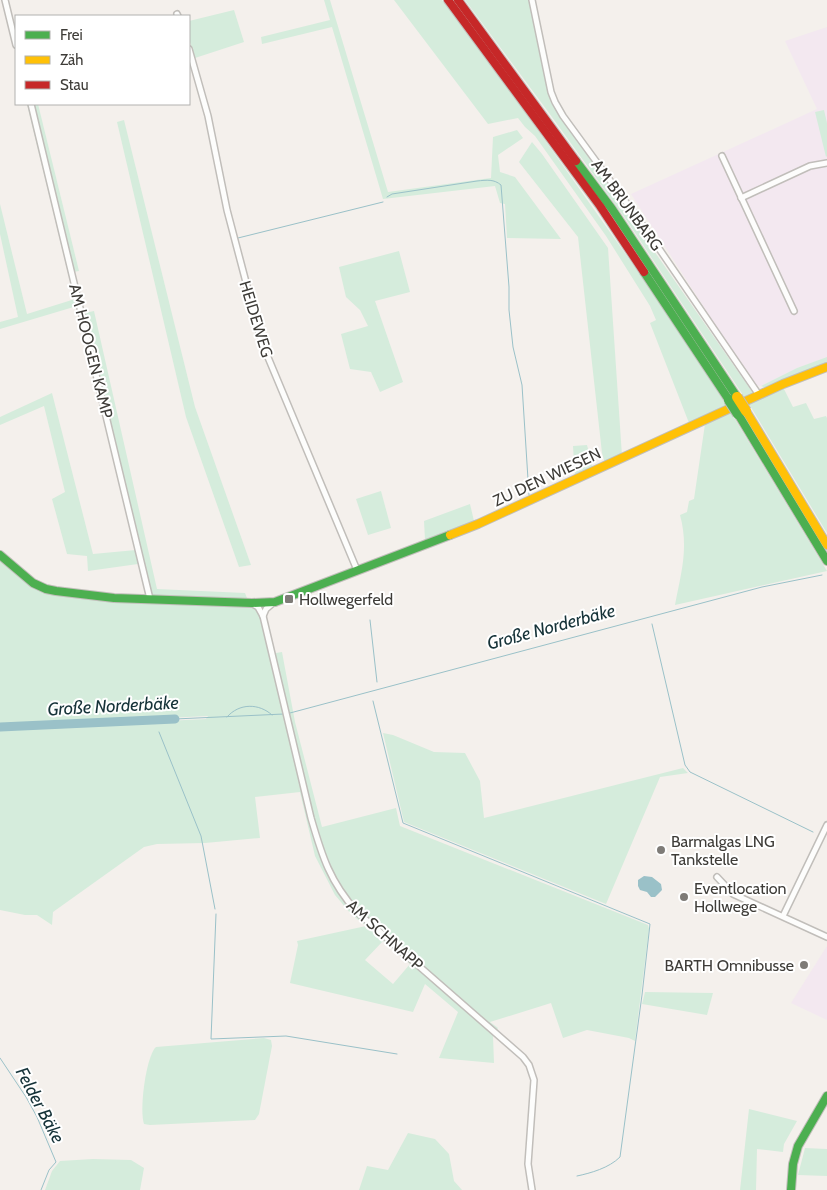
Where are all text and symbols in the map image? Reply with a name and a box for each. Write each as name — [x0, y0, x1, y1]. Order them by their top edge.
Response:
legend — [15, 15, 190, 105]
text: Frei — [60, 26, 83, 44]
text: Zäh — [60, 51, 83, 69]
text: Stau — [60, 76, 89, 94]
street label: AM BRUNBARG — [587, 156, 667, 254]
street label: HEIDEWEG — [235, 278, 277, 360]
street label: AM HOOGEN KAMP — [65, 282, 117, 420]
street label: ZU DEN WIESEN — [490, 444, 604, 510]
place label: Hollwegerfeld — [299, 590, 393, 609]
marker: Hollwegerfeld — [283, 593, 295, 605]
water label: Große Norderbäke — [485, 599, 617, 655]
water label: Große Norderbäke — [47, 692, 179, 720]
place label: Barmalgas LNG Tankstelle — [671, 832, 775, 869]
marker: Barmalgas LNG Tankstelle — [655, 844, 667, 856]
place label: Eventlocation Hollwege — [694, 879, 787, 916]
marker: Eventlocation Hollwege — [678, 891, 690, 903]
street label: AM SCHNAPP — [343, 896, 427, 974]
place label: BARTH Omnibusse — [664, 956, 794, 975]
marker: BARTH Omnibusse — [798, 959, 810, 971]
water label: Felder Bäke — [11, 1063, 69, 1147]

